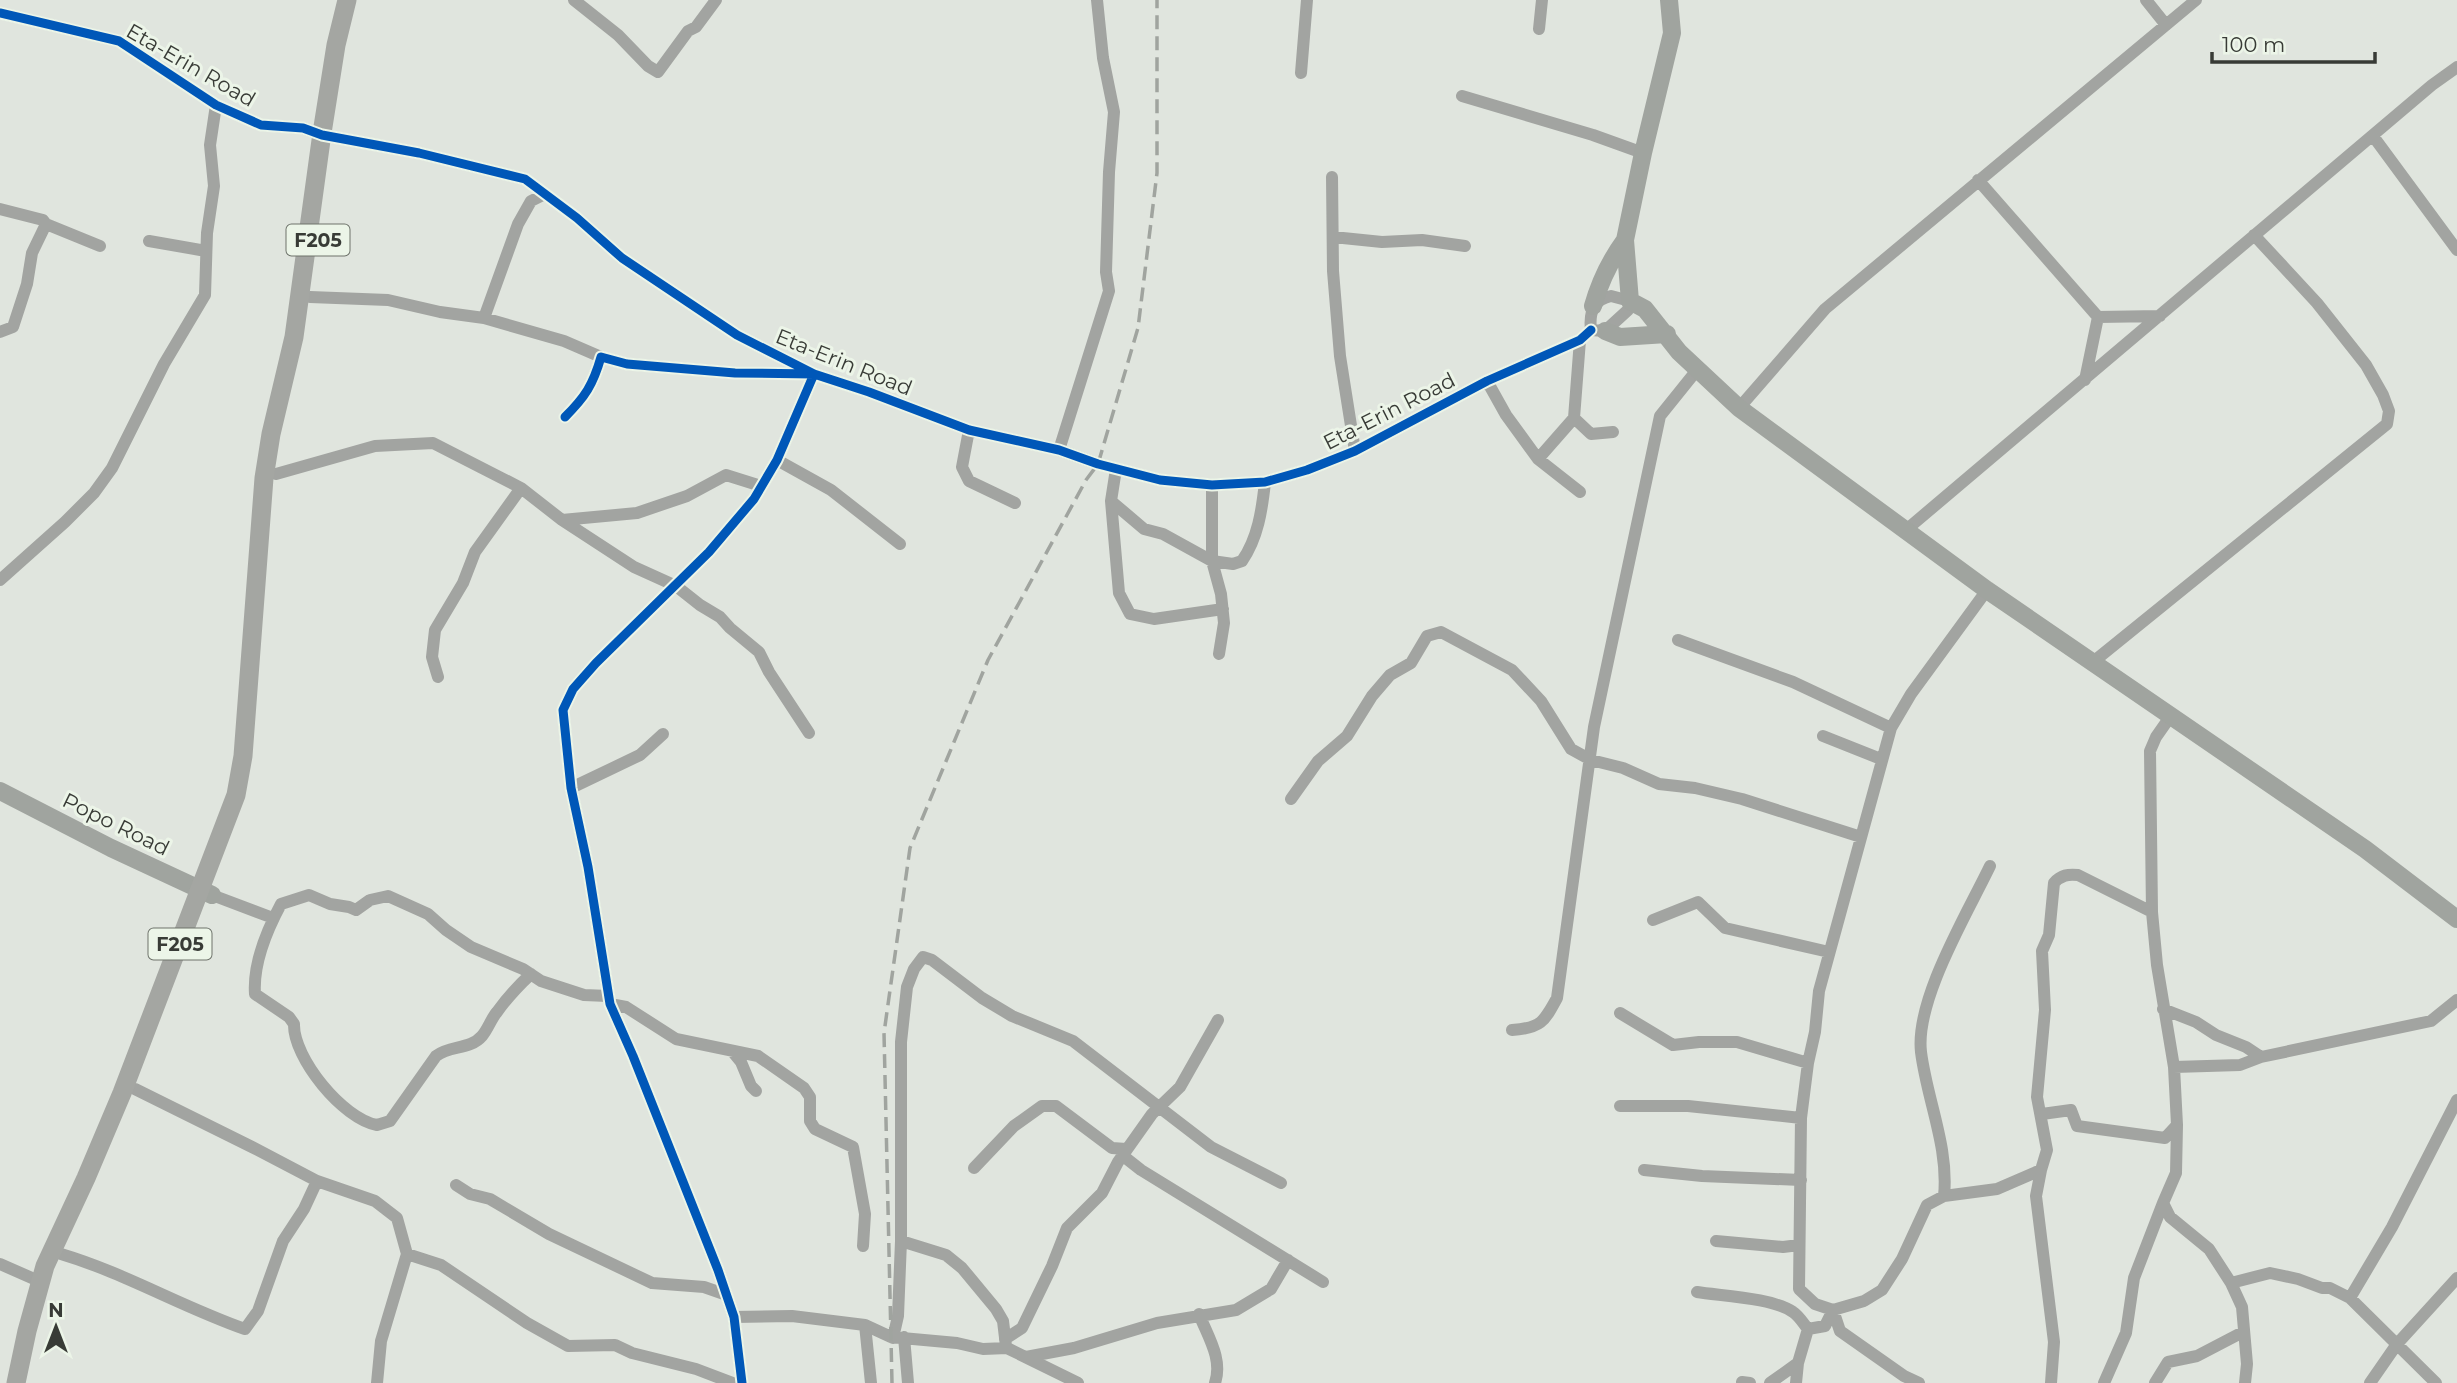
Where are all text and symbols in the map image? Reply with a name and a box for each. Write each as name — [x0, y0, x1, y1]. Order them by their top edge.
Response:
street label: Eta-Erin Road — [122, 18, 260, 112]
scale bar — [2212, 21, 2375, 65]
text: 100 m — [2222, 32, 2285, 57]
road number: F205 — [286, 224, 350, 256]
street label: Eta-Erin Road — [772, 323, 916, 401]
street label: Eta-Erin Road — [1319, 367, 1459, 455]
street label: Popo Road — [58, 787, 174, 861]
road number: F205 — [148, 928, 212, 960]
north arrow — [21, 1292, 91, 1362]
text: N — [48, 1299, 64, 1322]

